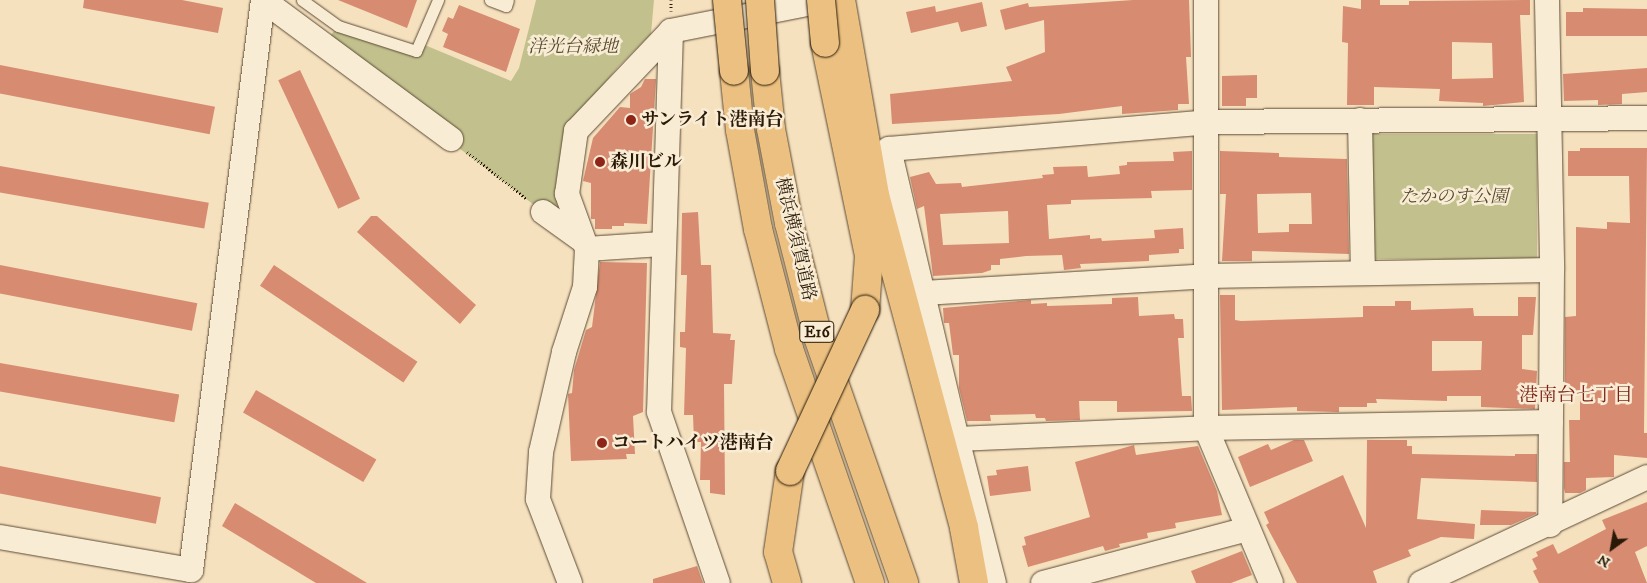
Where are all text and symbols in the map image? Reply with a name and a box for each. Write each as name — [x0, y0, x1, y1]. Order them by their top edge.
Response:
park label: 洋光台緑地 — [528, 36, 618, 58]
place label: サンライト港南台 — [641, 109, 785, 131]
marker: サンライト港南台 — [625, 114, 637, 126]
place label: 森川ビル — [610, 151, 682, 173]
marker: 森川ビル — [594, 156, 606, 168]
street label: 横浜横須賀道路 — [770, 175, 820, 303]
park label: たかのす公園 — [1400, 186, 1508, 208]
road number: E16 — [798, 318, 836, 346]
district label: 港南台七丁目 — [1519, 385, 1633, 407]
place label: コートハイツ港南台 — [612, 432, 774, 454]
marker: コートハイツ港南台 — [596, 437, 608, 449]
north arrow — [1587, 523, 1637, 573]
text: N — [1594, 550, 1614, 571]

